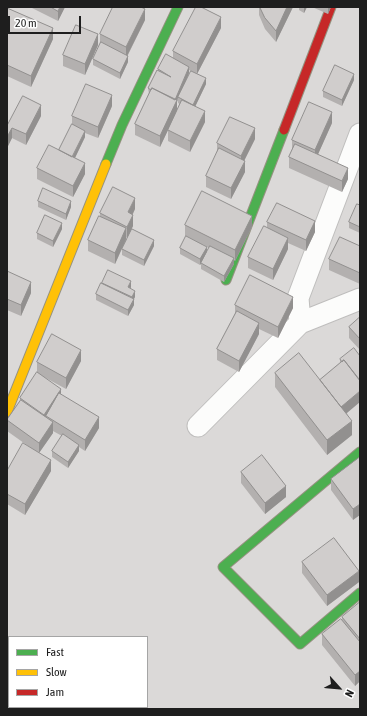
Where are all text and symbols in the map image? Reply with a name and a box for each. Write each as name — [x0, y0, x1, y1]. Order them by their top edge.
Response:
scale bar — [10, 8, 83, 34]
text: 20 m — [15, 16, 37, 30]
legend — [8, 636, 148, 708]
text: Fast — [46, 645, 64, 659]
text: Slow — [46, 665, 67, 679]
north arrow — [319, 668, 359, 708]
text: Jam — [46, 685, 64, 699]
text: N — [343, 688, 357, 699]

